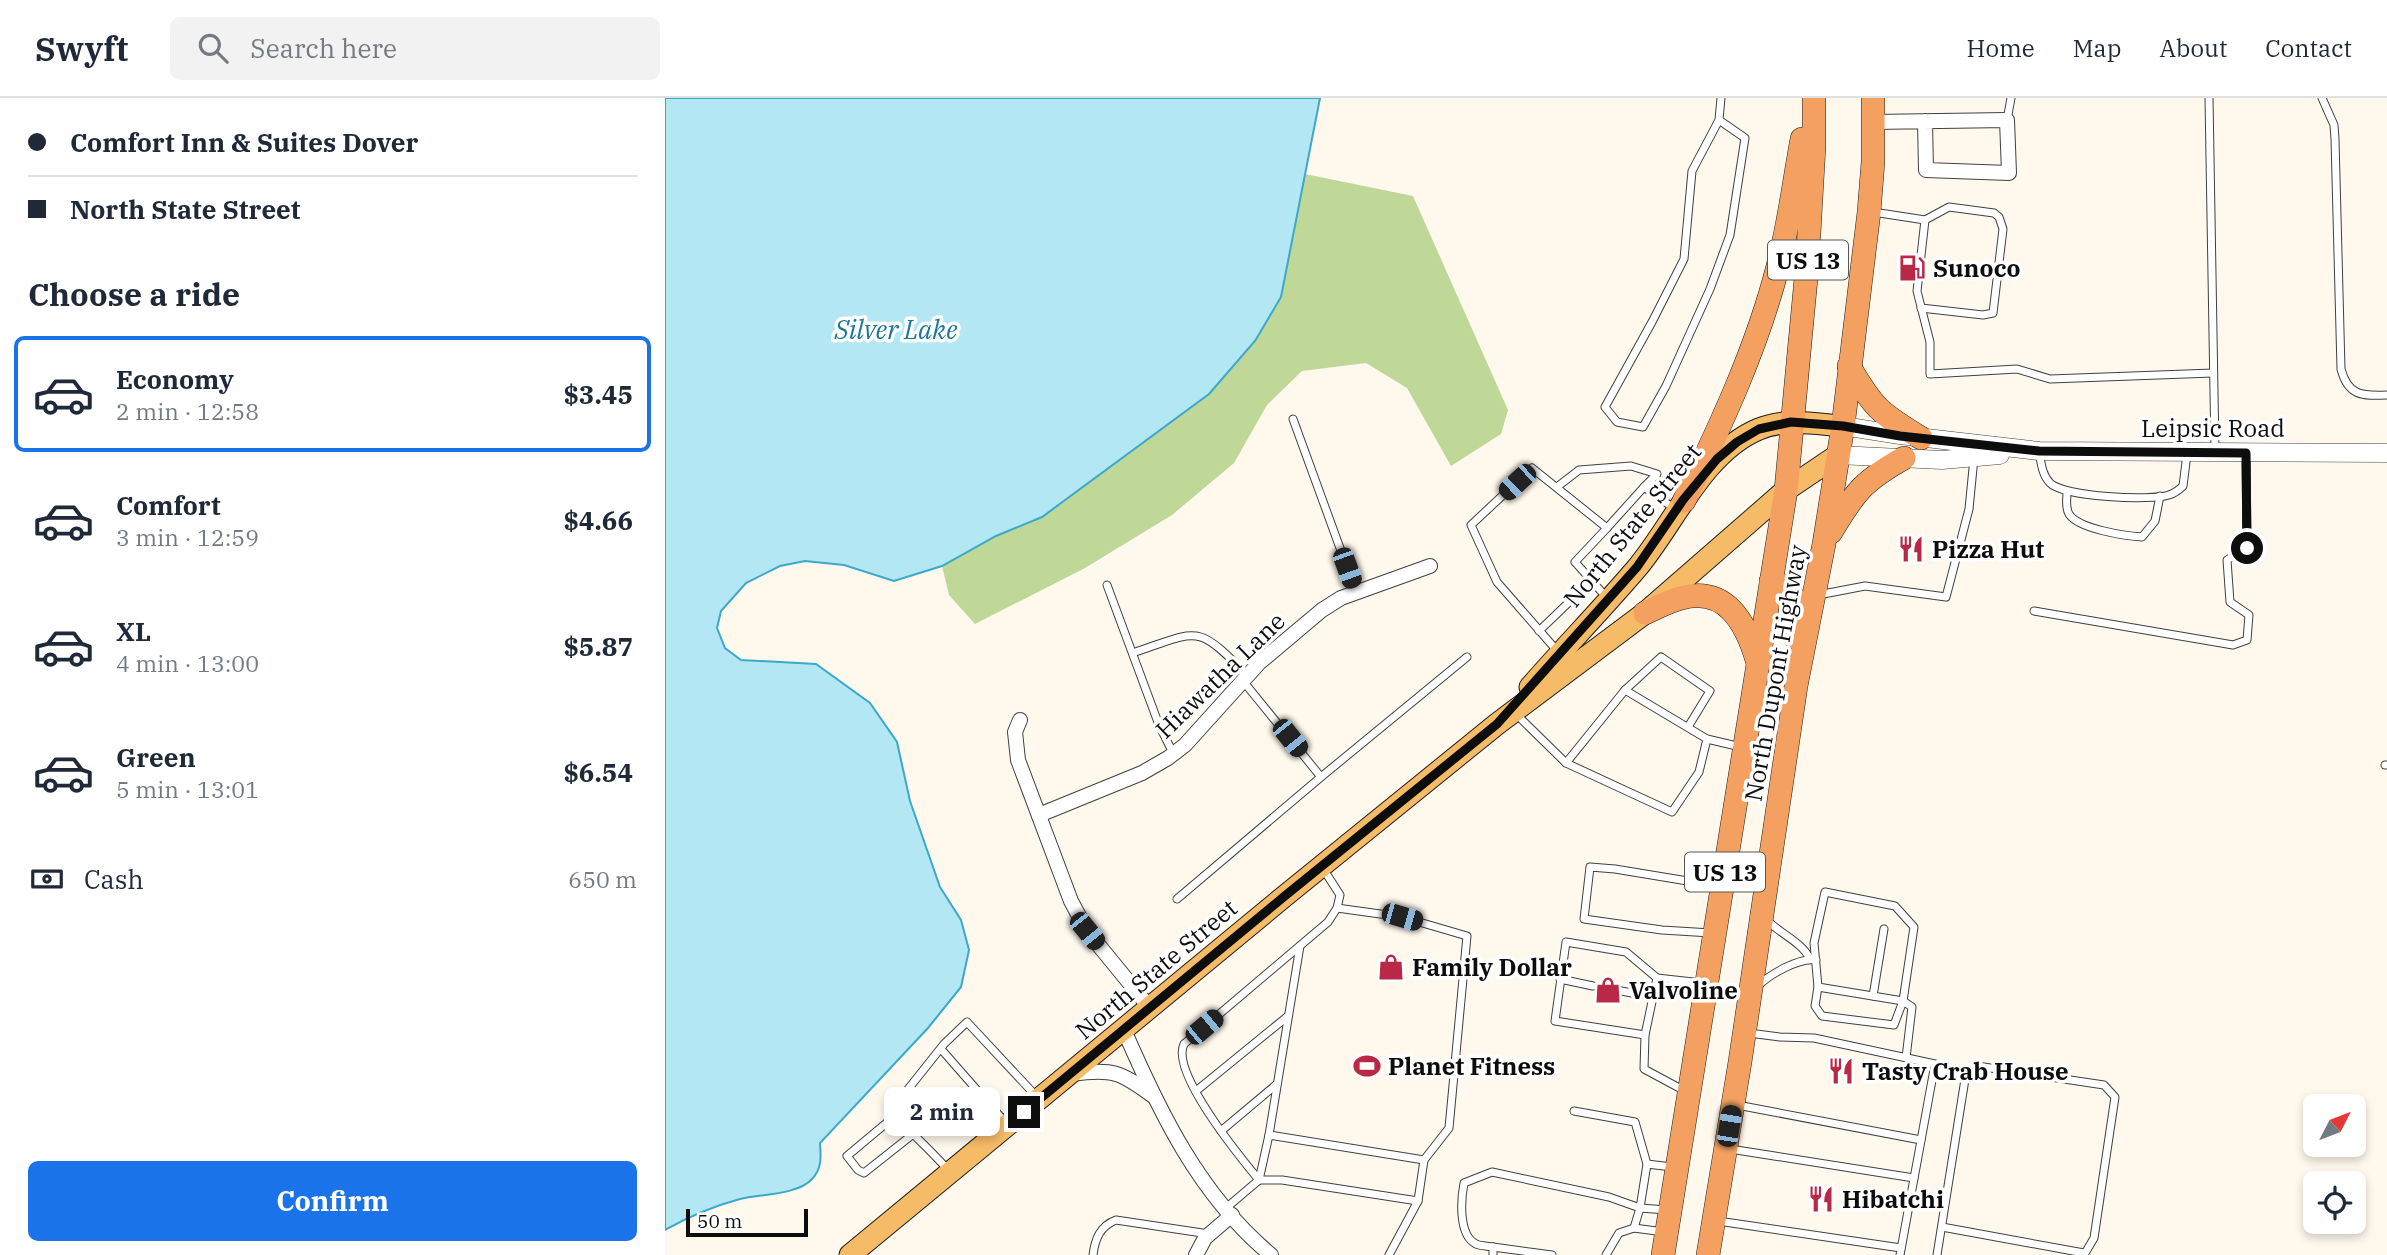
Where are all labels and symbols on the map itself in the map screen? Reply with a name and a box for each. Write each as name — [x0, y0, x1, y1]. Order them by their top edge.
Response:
road number: US 13 — [1768, 240, 1848, 280]
place label: Sunoco — [1933, 252, 2020, 284]
fuel station icon: Sunoco — [1897, 253, 1927, 283]
water label: Silver Lake — [834, 312, 958, 346]
street label: Leipsic Road — [2141, 412, 2285, 444]
street label: North State Street — [1556, 437, 1708, 613]
car — [1495, 460, 1540, 504]
route start — [2231, 532, 2263, 564]
place label: Pizza Hut — [1932, 533, 2044, 565]
restaurant icon: Pizza Hut — [1896, 534, 1926, 564]
street label: North Dupont Highway — [1737, 542, 1813, 804]
car — [1330, 545, 1365, 591]
street label: Hiawatha Lane — [1148, 605, 1292, 745]
car — [1269, 715, 1312, 761]
road number: US 13 — [1685, 852, 1765, 892]
street label: North State Street — [1068, 892, 1244, 1046]
car — [1379, 901, 1426, 933]
car — [1066, 908, 1109, 954]
place label: Family Dollar — [1412, 951, 1572, 983]
shop icon: Family Dollar — [1376, 952, 1406, 982]
place label: Valvoline — [1629, 974, 1738, 1006]
shop icon: Valvoline — [1593, 975, 1623, 1005]
car — [1182, 1005, 1227, 1049]
place label: Planet Fitness — [1388, 1050, 1555, 1082]
sports icon: Planet Fitness — [1352, 1051, 1382, 1081]
place label: Tasty Crab House — [1862, 1055, 2069, 1087]
restaurant icon: Tasty Crab House — [1826, 1056, 1856, 1086]
callout: 2 min — [884, 1088, 999, 1136]
north arrow — [2303, 1094, 2366, 1157]
route end — [1008, 1096, 1040, 1128]
car — [1716, 1104, 1743, 1148]
place label: Hibatchi — [1842, 1183, 1944, 1215]
restaurant icon: Hibatchi — [1806, 1184, 1836, 1214]
scale bar — [686, 1206, 809, 1238]

